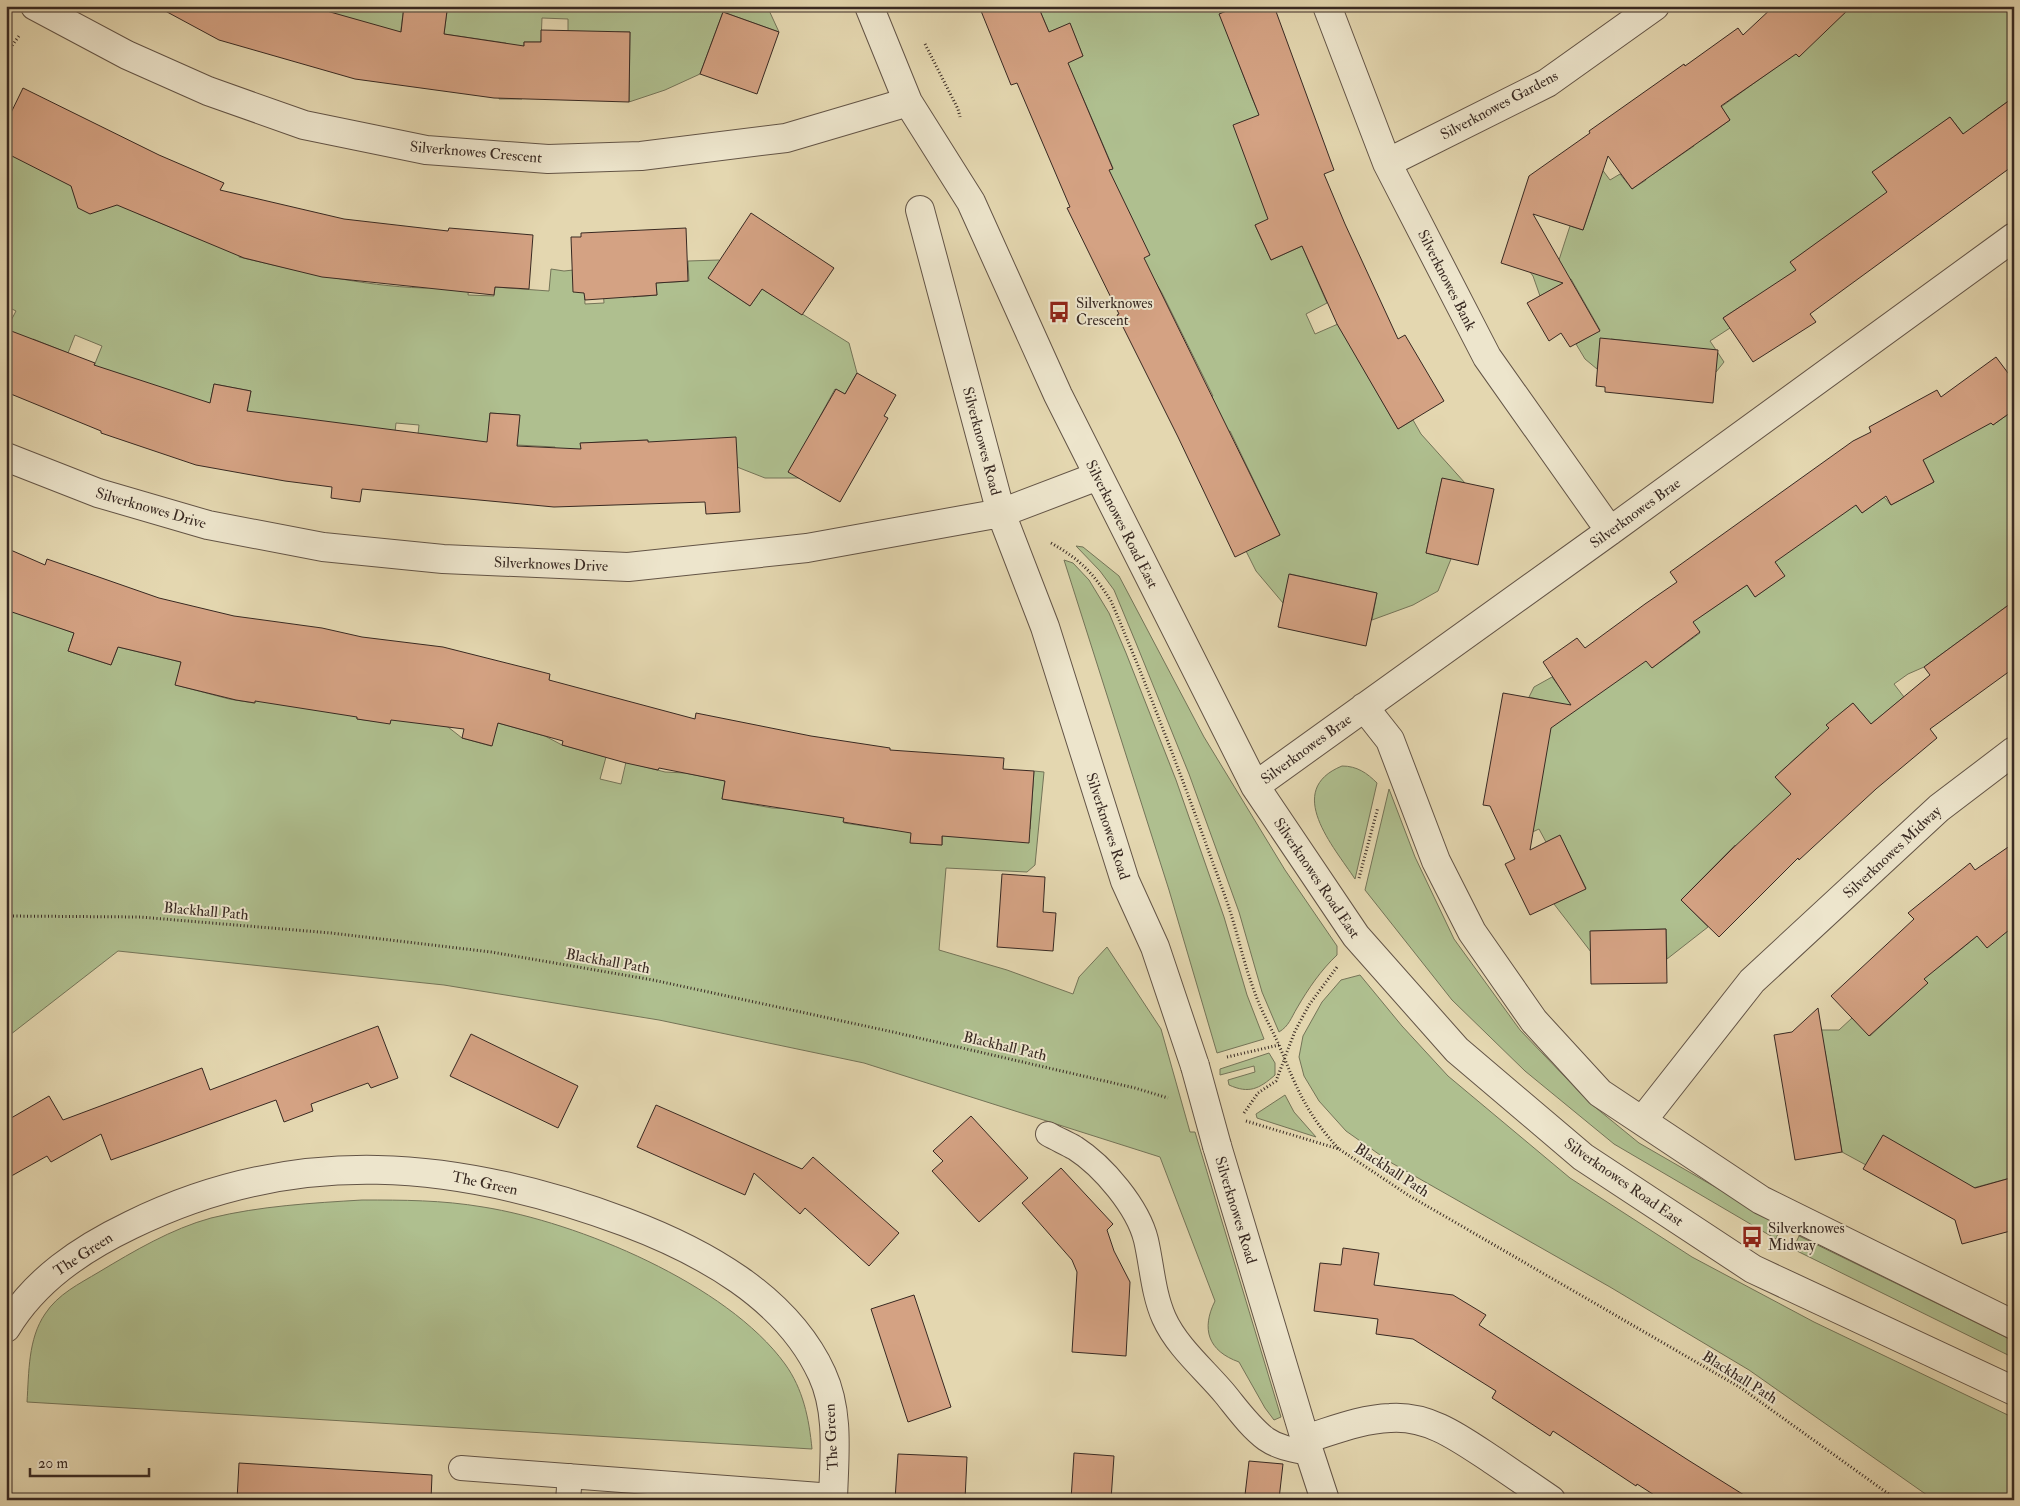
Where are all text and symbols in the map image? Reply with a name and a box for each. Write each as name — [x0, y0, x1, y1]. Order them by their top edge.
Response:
street label: Silverknowes Gardens — [1437, 66, 1561, 145]
street label: Silverknowes Crescent — [409, 137, 543, 168]
street label: Silverknowes Bank — [1413, 227, 1480, 334]
place label: Silverknowes Crescent — [1076, 294, 1153, 330]
bus stop icon: Silverknowes Crescent — [1046, 299, 1072, 325]
street label: Silverknowes Road — [958, 385, 1005, 498]
street label: Silverknowes Road East — [1081, 457, 1162, 592]
street label: Silverknowes Brae — [1586, 474, 1684, 553]
street label: Silverknowes Drive — [93, 484, 208, 533]
street label: Silverknowes Drive — [494, 553, 608, 576]
street label: Silverknowes Brae — [1257, 710, 1355, 789]
street label: Silverknowes Road — [1081, 770, 1134, 883]
street label: Silverknowes Midway — [1839, 802, 1946, 903]
street label: Silverknowes Road East — [1269, 814, 1364, 942]
street label: Blackhall Path — [163, 898, 249, 925]
street label: Blackhall Path — [564, 945, 652, 978]
street label: Blackhall Path — [961, 1028, 1049, 1065]
street label: Silverknowes Road East — [1560, 1134, 1687, 1231]
street label: Blackhall Path — [1351, 1139, 1433, 1202]
street label: Silverknowes Road — [1210, 1154, 1261, 1267]
street label: The Green — [450, 1167, 520, 1200]
place label: Silverknowes Midway — [1768, 1219, 1845, 1255]
bus stop icon: Silverknowes Midway — [1739, 1224, 1765, 1250]
street label: The Green — [50, 1228, 117, 1281]
street label: Blackhall Path — [1699, 1347, 1781, 1408]
street label: The Green — [820, 1403, 843, 1471]
scale bar — [30, 1446, 149, 1478]
text: 20 m — [38, 1454, 68, 1473]

